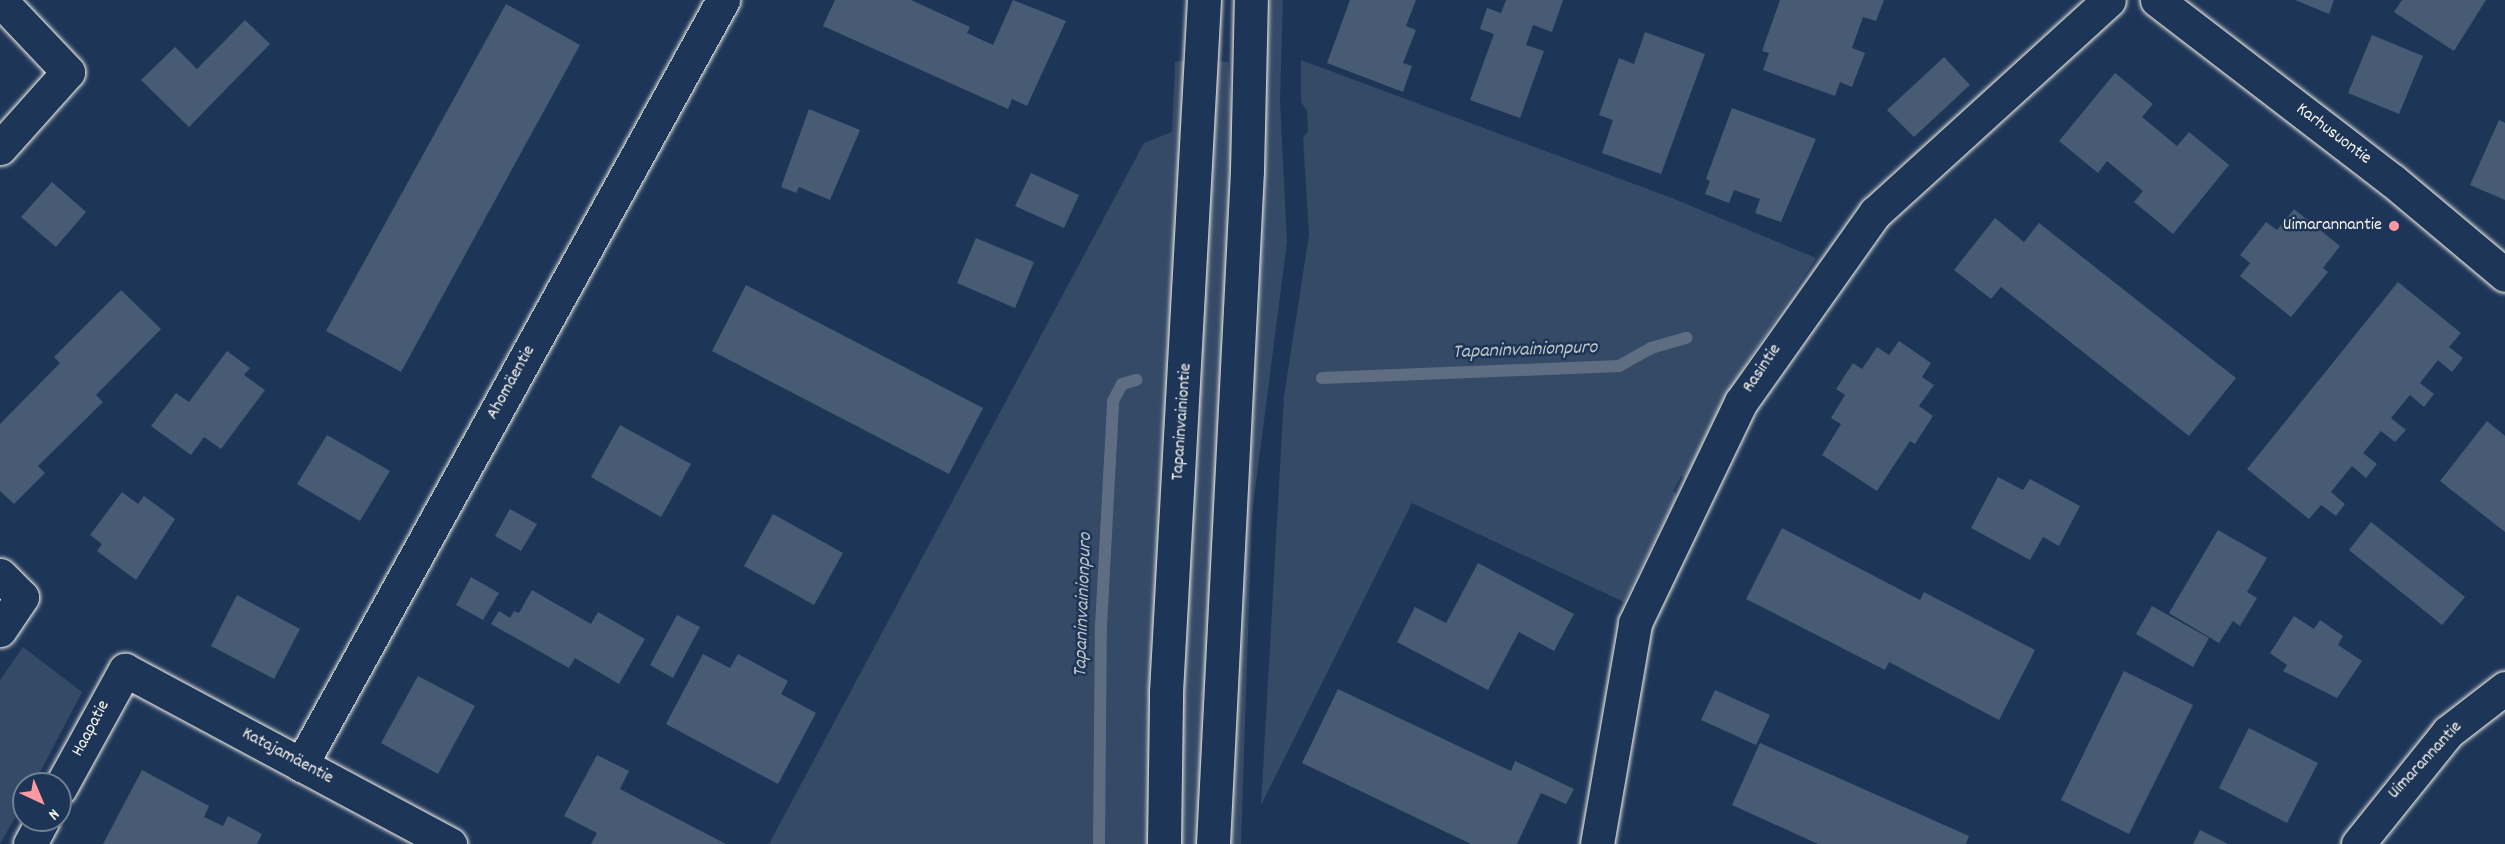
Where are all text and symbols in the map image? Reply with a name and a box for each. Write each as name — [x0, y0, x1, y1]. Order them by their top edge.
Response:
street label: Karhusuontie — [2291, 100, 2375, 170]
place label: Uimarannantie — [2283, 215, 2382, 237]
marker: Uimarannantie — [2387, 219, 2401, 233]
water label: Tapaninvainionpuro — [1452, 336, 1598, 366]
street label: Rasintie — [1739, 340, 1787, 398]
street label: Ahomäentie — [483, 342, 541, 424]
street label: Tapaninvainiontie — [1168, 363, 1198, 481]
water label: Tapaninvainionpuro — [1069, 532, 1099, 678]
street label: Haapatie — [68, 697, 116, 761]
street label: Uimarannantie — [2384, 717, 2468, 805]
street label: Katajamäentie — [238, 724, 336, 790]
north arrow — [12, 772, 72, 832]
text: N — [43, 803, 64, 825]

